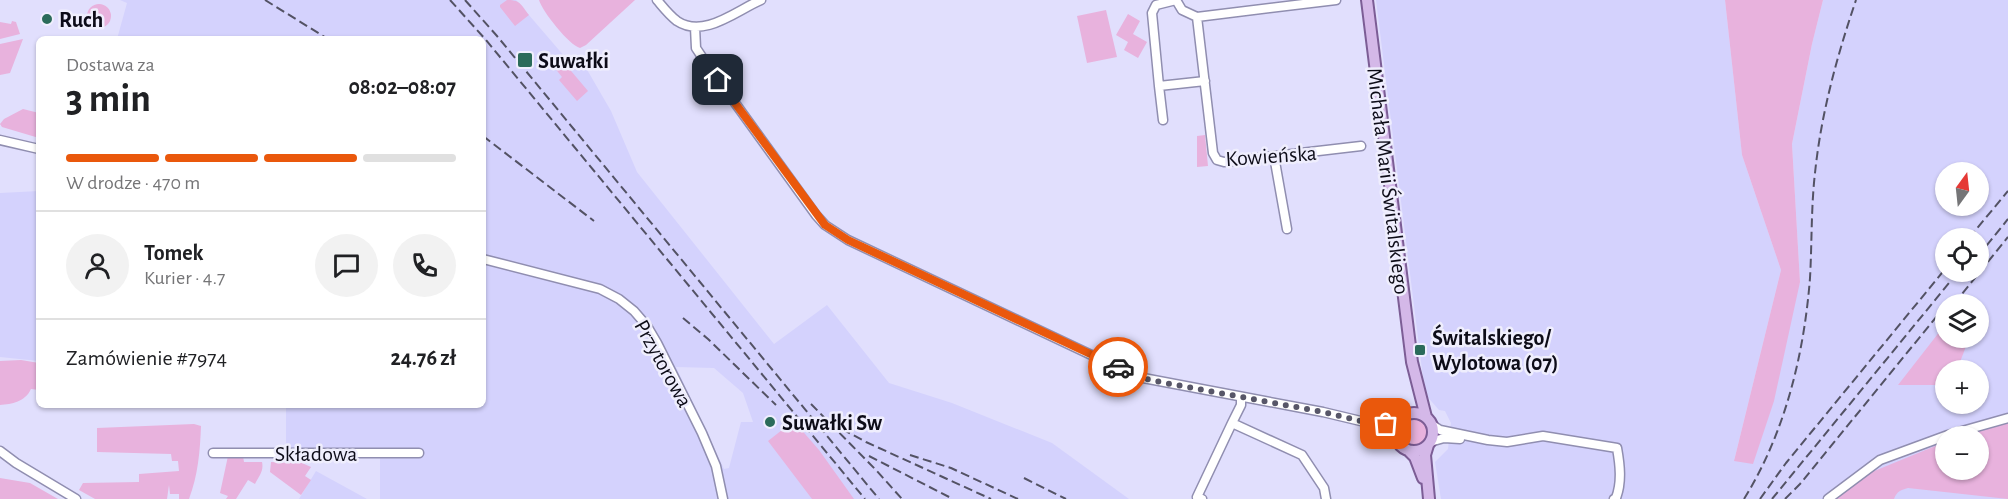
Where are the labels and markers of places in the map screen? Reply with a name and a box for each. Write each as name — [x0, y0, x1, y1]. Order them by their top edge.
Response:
place label: Ruch — [59, 9, 103, 31]
marker: Ruch — [40, 12, 54, 26]
place label: Suwałki — [538, 50, 609, 72]
marker: Suwałki — [516, 51, 534, 69]
pin — [692, 54, 743, 105]
place label: Świtalskiego/ Wylotowa (07) — [1432, 324, 1559, 375]
marker: Świtalskiego/ Wylotowa (07) — [1413, 343, 1427, 357]
pin — [1360, 398, 1411, 449]
place label: Suwałki Sw — [782, 412, 883, 434]
marker: Suwałki Sw — [763, 415, 777, 429]

